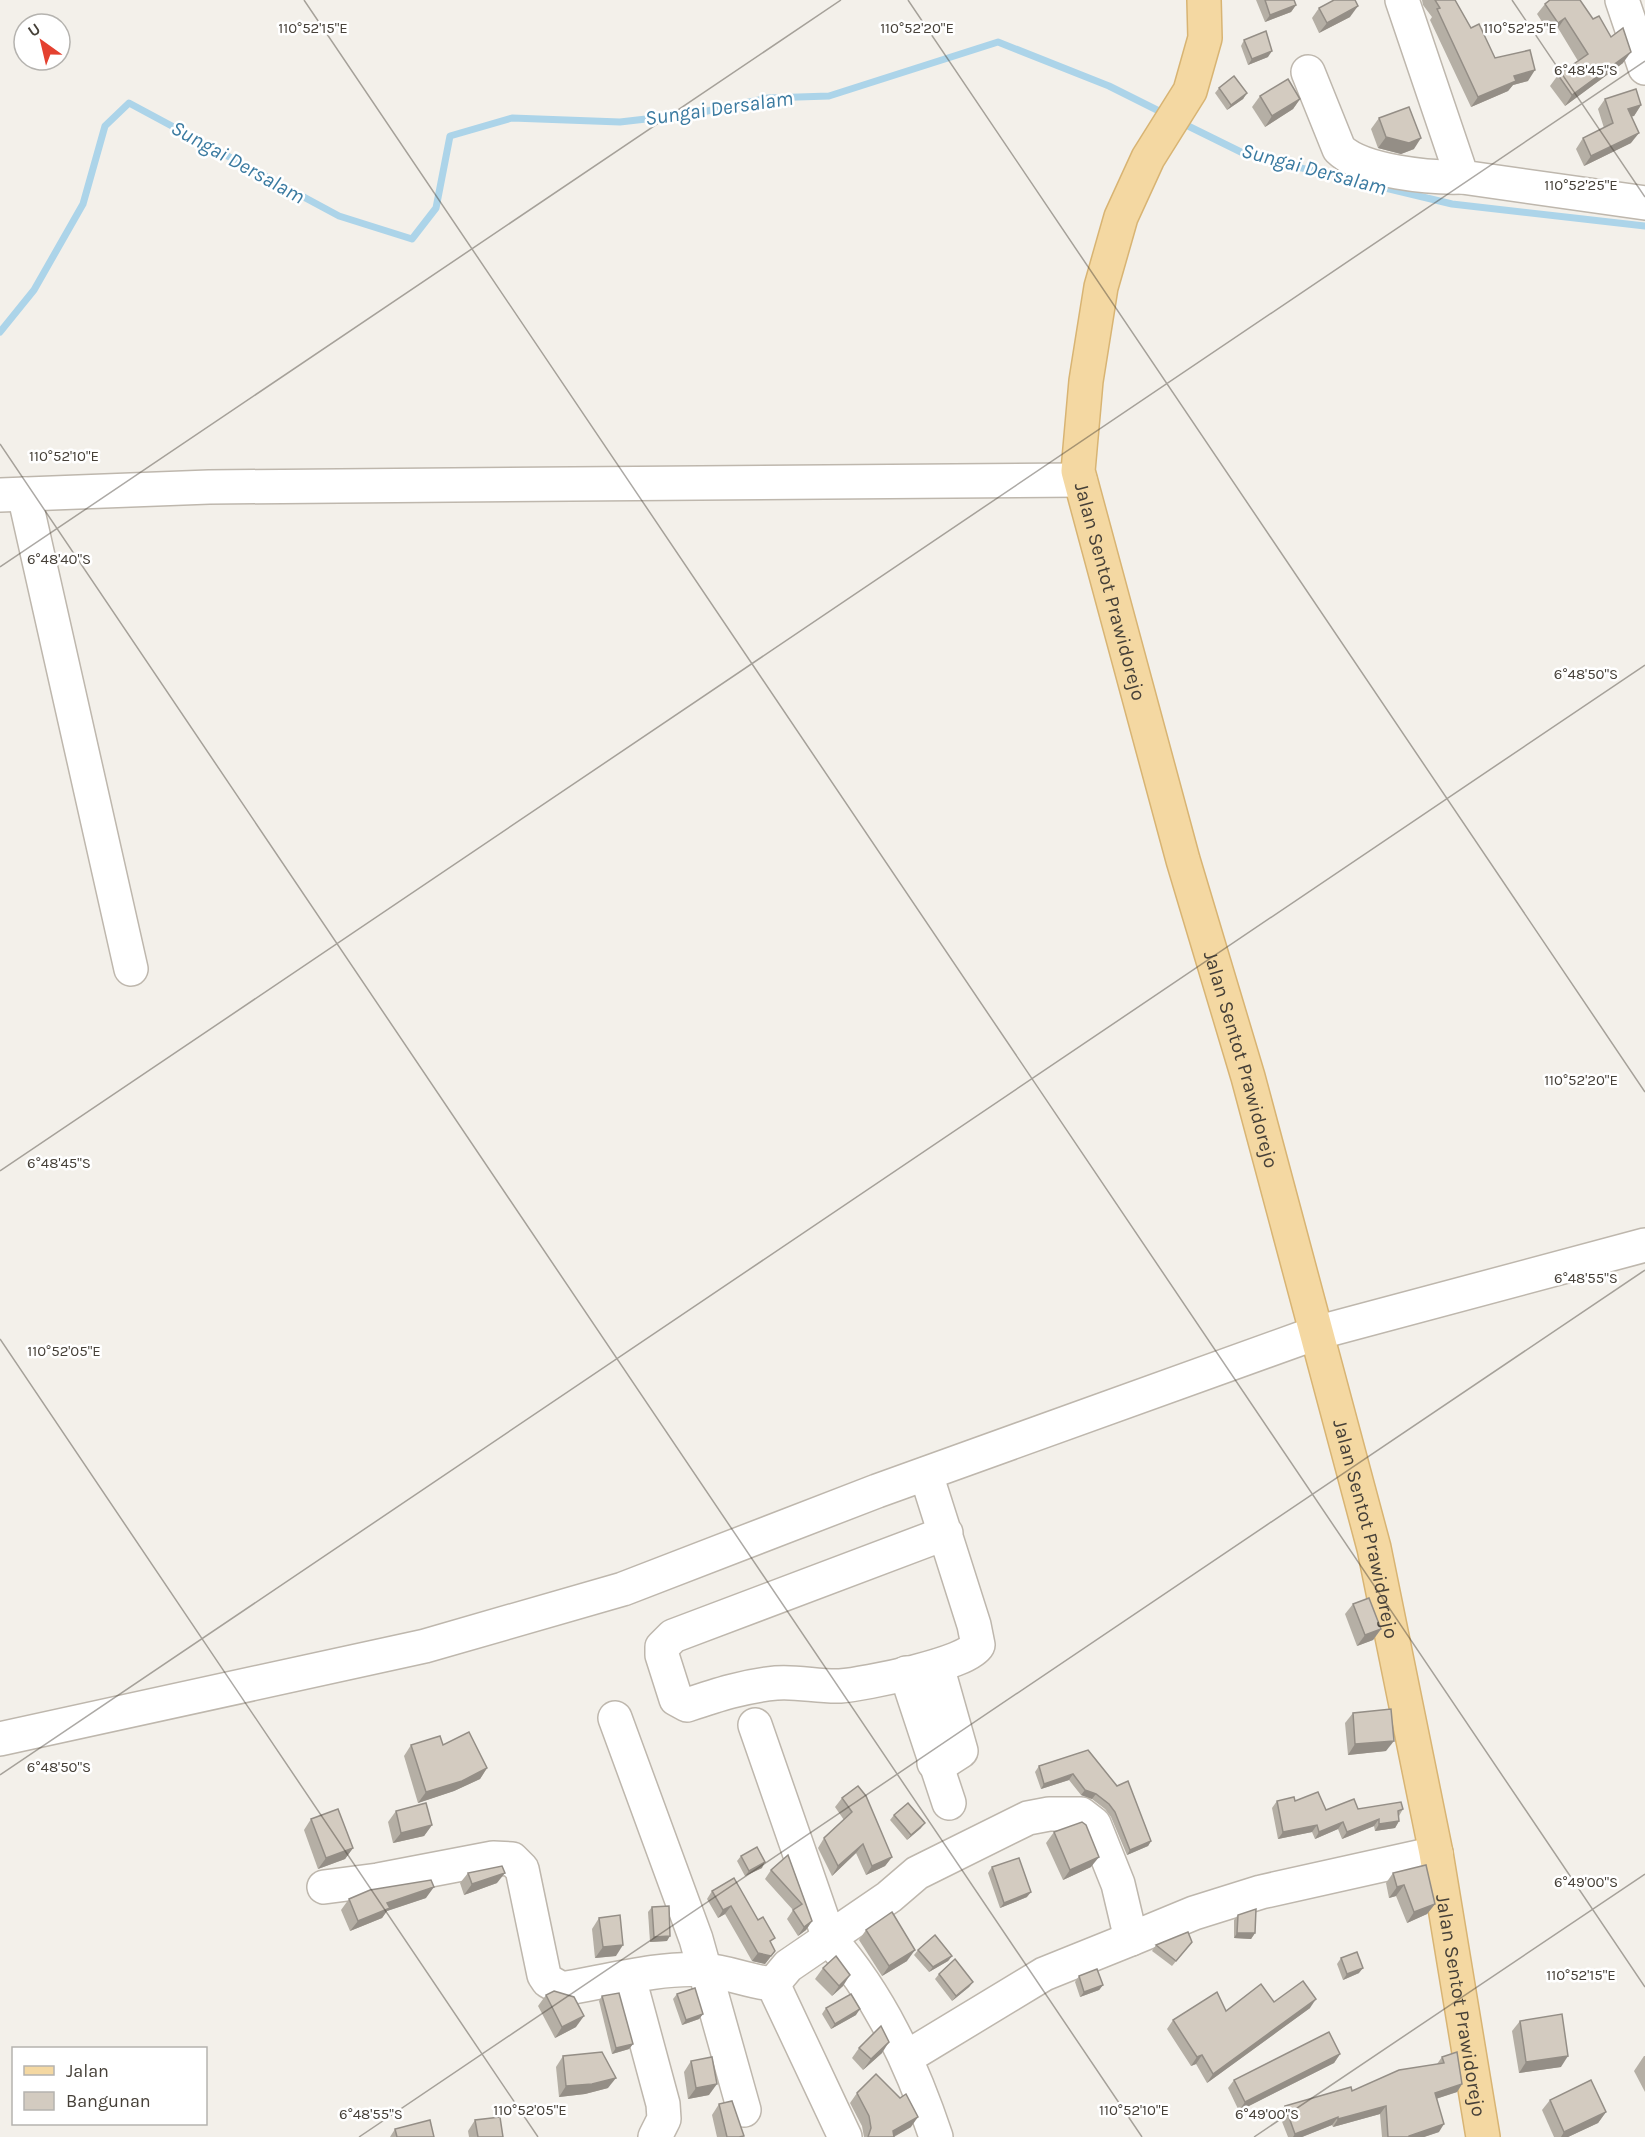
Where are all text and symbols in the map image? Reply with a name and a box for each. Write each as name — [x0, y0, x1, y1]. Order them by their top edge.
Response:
north arrow — [12, 12, 72, 72]
text: U — [24, 19, 44, 41]
text: 110°52'15"E — [278, 19, 348, 37]
text: 110°52'20"E — [880, 19, 954, 37]
text: 110°52'25"E — [1483, 19, 1557, 37]
text: 6°48'45"S — [1554, 61, 1618, 79]
water label: Sungai Dersalam — [643, 86, 795, 130]
water label: Sungai Dersalam — [167, 115, 309, 209]
water label: Sungai Dersalam — [1239, 138, 1389, 200]
text: 110°52'25"E — [1544, 176, 1618, 194]
text: 110°52'10"E — [29, 447, 99, 465]
street label: Jalan Sentot Prawidorejo — [1070, 480, 1151, 703]
text: 6°48'40"S — [27, 550, 91, 568]
text: 6°48'50"S — [1554, 665, 1618, 683]
street label: Jalan Sentot Prawidorejo — [1199, 948, 1283, 1170]
text: 110°52'20"E — [1544, 1071, 1618, 1089]
text: 6°48'45"S — [27, 1154, 91, 1172]
text: 6°48'55"S — [1554, 1269, 1618, 1287]
text: 110°52'05"E — [27, 1342, 101, 1360]
street label: Jalan Sentot Prawidorejo — [1329, 1417, 1404, 1641]
text: 6°48'50"S — [27, 1758, 91, 1776]
text: 6°49'00"S — [1554, 1873, 1618, 1891]
street label: Jalan Sentot Prawidorejo — [1431, 1892, 1491, 2118]
text: 110°52'15"E — [1546, 1966, 1616, 1984]
legend — [12, 2047, 207, 2125]
text: Jalan — [66, 2060, 109, 2082]
text: Bangunan — [66, 2090, 151, 2112]
text: 110°52'05"E — [493, 2101, 567, 2119]
text: 110°52'10"E — [1099, 2101, 1169, 2119]
text: 6°48'55"S — [339, 2105, 403, 2123]
text: 6°49'00"S — [1235, 2105, 1299, 2123]

